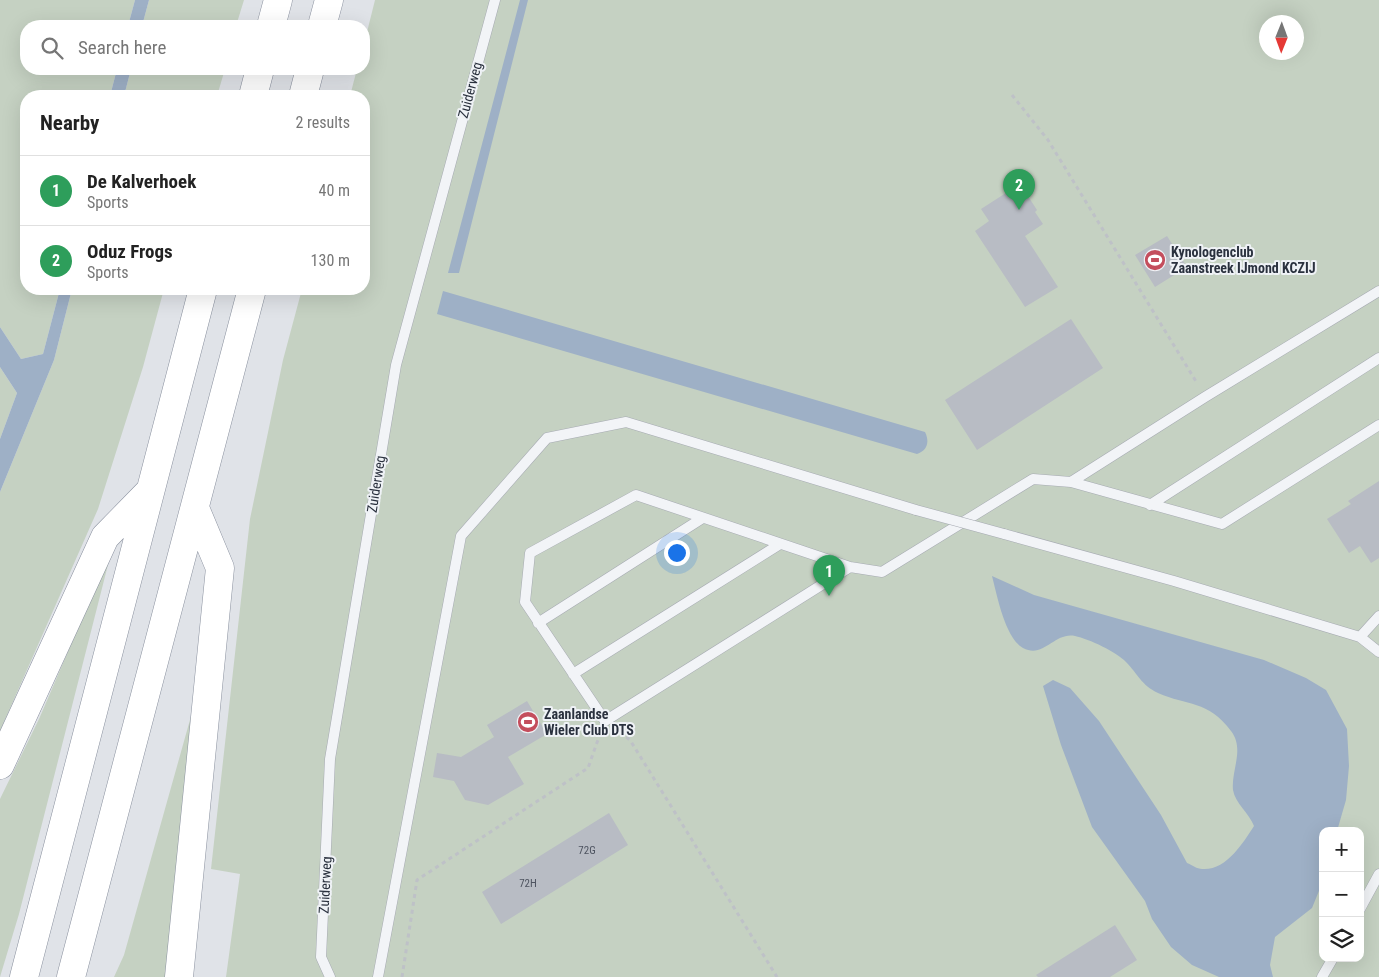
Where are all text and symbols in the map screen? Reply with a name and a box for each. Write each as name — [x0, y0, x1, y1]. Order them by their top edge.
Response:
north arrow — [1259, 15, 1304, 60]
search box — [20, 20, 370, 75]
icon: search — [38, 34, 66, 62]
text: Search here — [78, 36, 166, 59]
street label: Zuiderweg — [455, 60, 485, 120]
text: Nearby — [40, 111, 99, 135]
text: 2 results — [295, 113, 350, 132]
pin: 2 — [1003, 169, 1035, 210]
text: De Kalverhoek — [87, 170, 196, 193]
text: 1 — [52, 181, 60, 200]
text: 40 m — [318, 181, 350, 200]
text: Sports — [87, 193, 129, 212]
text: Oduz Frogs — [87, 240, 173, 263]
place label: Kynologenclub Zaanstreek IJmond KCZIJ — [1171, 244, 1316, 276]
sports icon: Kynologenclub Zaanstreek IJmond KCZIJ — [1143, 248, 1167, 272]
text: 2 — [52, 251, 60, 270]
text: 130 m — [311, 251, 350, 270]
text: Sports — [87, 263, 129, 282]
street label: Zuiderweg — [364, 454, 388, 514]
your location — [664, 540, 690, 566]
pin: 1 — [813, 555, 845, 596]
place label: Zaanlandse Wieler Club DTS — [544, 706, 634, 738]
sports icon: Zaanlandse Wieler Club DTS — [516, 710, 540, 734]
map controls — [1319, 827, 1364, 962]
button: + — [1319, 827, 1364, 872]
house number: 72G — [578, 844, 596, 857]
street label: Zuiderweg — [316, 856, 334, 914]
button: − — [1319, 872, 1364, 917]
house number: 72H — [519, 877, 537, 890]
button: layers — [1319, 917, 1364, 962]

